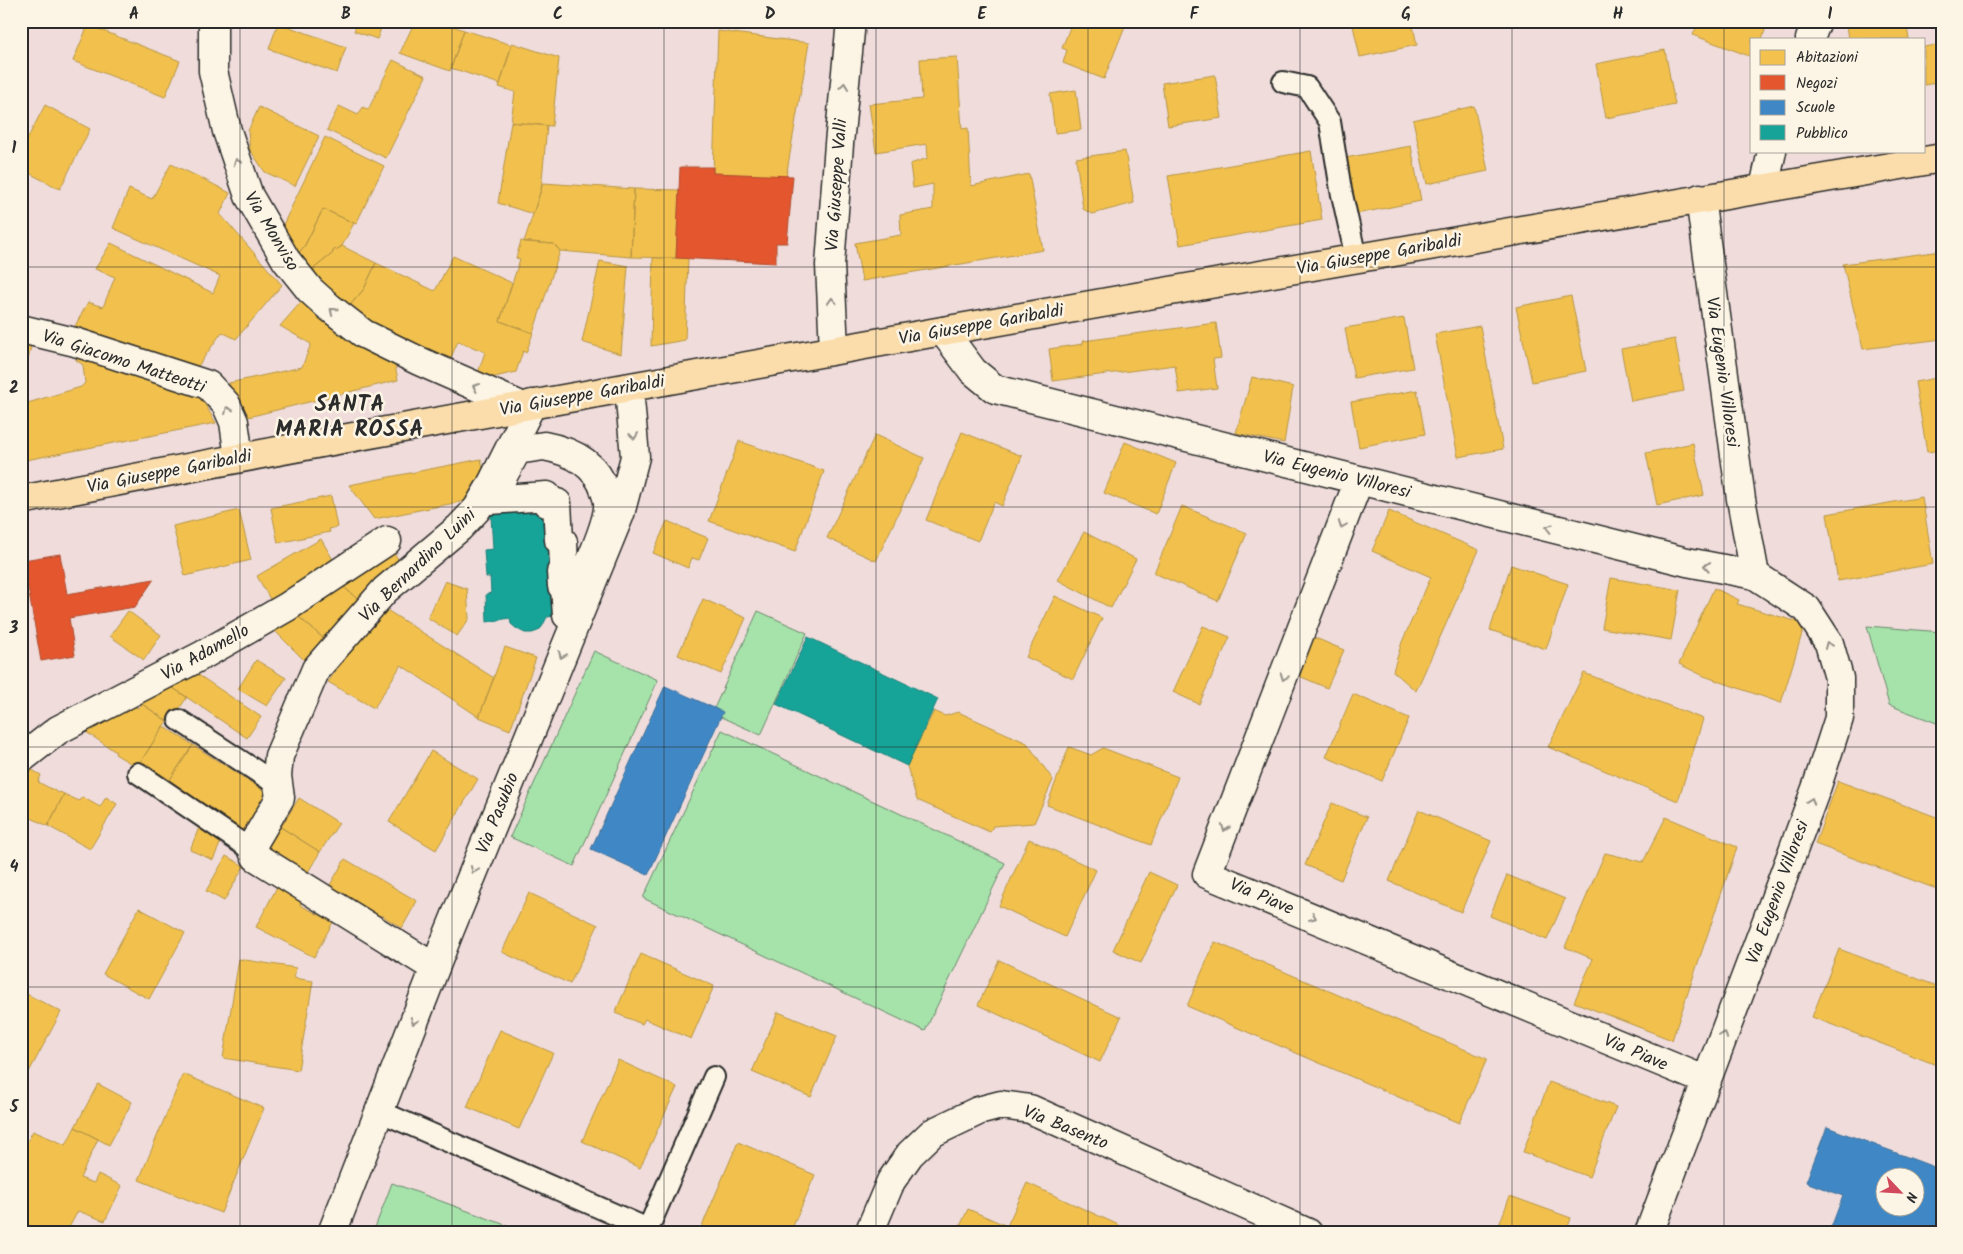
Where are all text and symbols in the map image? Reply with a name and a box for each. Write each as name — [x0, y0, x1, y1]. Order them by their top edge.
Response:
text: A — [129, 2, 139, 27]
text: B — [341, 2, 351, 27]
text: C — [553, 2, 563, 27]
text: D — [765, 2, 776, 27]
text: E — [978, 2, 988, 27]
text: F — [1190, 2, 1200, 27]
text: G — [1401, 2, 1411, 27]
text: H — [1613, 2, 1623, 27]
text: I — [1828, 2, 1833, 27]
legend — [1750, 38, 1926, 152]
text: Abitazioni — [1796, 46, 1859, 70]
text: Negozi — [1796, 72, 1838, 96]
one-way arrow — [838, 82, 849, 90]
text: Scuole — [1796, 96, 1835, 120]
street label: Via Giuseppe Valli — [818, 117, 857, 252]
text: Pubblico — [1796, 122, 1848, 146]
text: 1 — [12, 136, 17, 161]
one-way arrow — [233, 158, 243, 166]
street label: Via Monviso — [235, 186, 306, 277]
street label: Via Giuseppe Garibaldi — [1295, 227, 1465, 284]
street label: Via Eugenio Villoresi — [1697, 295, 1747, 450]
one-way arrow — [826, 296, 837, 304]
street label: Via Giuseppe Garibaldi — [897, 297, 1067, 354]
one-way arrow — [330, 307, 339, 316]
street label: Via Giacomo Matteotti — [38, 322, 210, 403]
street label: Via Giuseppe Garibaldi — [498, 368, 668, 425]
text: 2 — [9, 376, 19, 401]
one-way arrow — [472, 382, 481, 393]
district label: SANTA MARIA ROSSA — [276, 388, 424, 448]
one-way arrow — [224, 406, 235, 415]
one-way arrow — [629, 432, 640, 440]
street label: Via Giuseppe Garibaldi — [85, 442, 255, 503]
street label: Via Eugenio Villoresi — [1260, 443, 1414, 508]
street label: Via Bernardino Luini — [353, 502, 484, 630]
one-way arrow — [1338, 520, 1348, 529]
one-way arrow — [1546, 523, 1554, 533]
one-way arrow — [1703, 561, 1711, 572]
text: 3 — [9, 616, 19, 641]
street label: Via Adamello — [156, 617, 255, 690]
one-way arrow — [1824, 641, 1835, 650]
one-way arrow — [557, 650, 568, 659]
one-way arrow — [1279, 672, 1290, 681]
street label: Via Pasubio — [469, 768, 528, 859]
one-way arrow — [1805, 797, 1815, 806]
street label: Via Eugenio Villoresi — [1739, 816, 1818, 969]
one-way arrow — [1221, 824, 1231, 832]
text: 4 — [10, 855, 19, 880]
one-way arrow — [470, 865, 480, 874]
street label: Via Piave — [1225, 871, 1298, 924]
one-way arrow — [1308, 911, 1317, 922]
one-way arrow — [410, 1017, 420, 1025]
street label: Via Piave — [1599, 1027, 1672, 1080]
one-way arrow — [1718, 1031, 1728, 1040]
text: 5 — [9, 1095, 20, 1120]
street label: Via Basento — [1018, 1098, 1113, 1159]
north arrow — [1876, 1166, 1926, 1216]
text: N — [1899, 1188, 1923, 1206]

